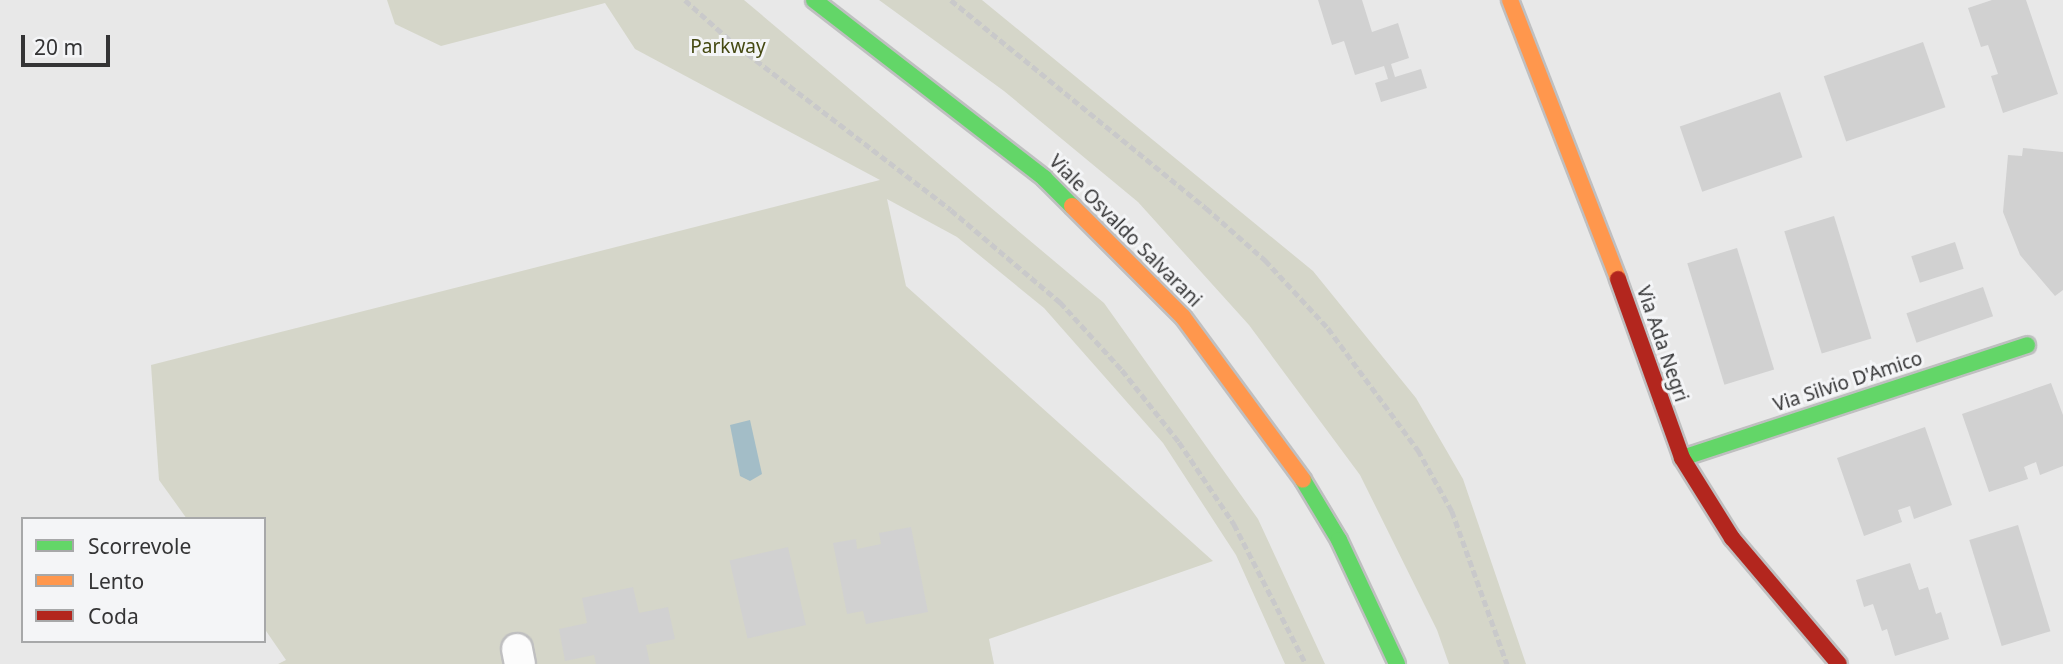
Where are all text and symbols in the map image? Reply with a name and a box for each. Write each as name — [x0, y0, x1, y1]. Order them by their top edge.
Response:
scale bar — [24, 21, 114, 65]
text: 20 m — [34, 33, 83, 61]
park label: Parkway — [690, 36, 766, 58]
street label: Viale Osvaldo Salvarani — [1044, 150, 1206, 312]
street label: Via Ada Negri — [1632, 283, 1692, 405]
street label: Via Silvio D'Amico — [1771, 347, 1925, 417]
legend — [21, 517, 266, 643]
text: Scorrevole — [88, 532, 191, 560]
text: Lento — [88, 567, 144, 595]
text: Coda — [88, 602, 139, 630]

